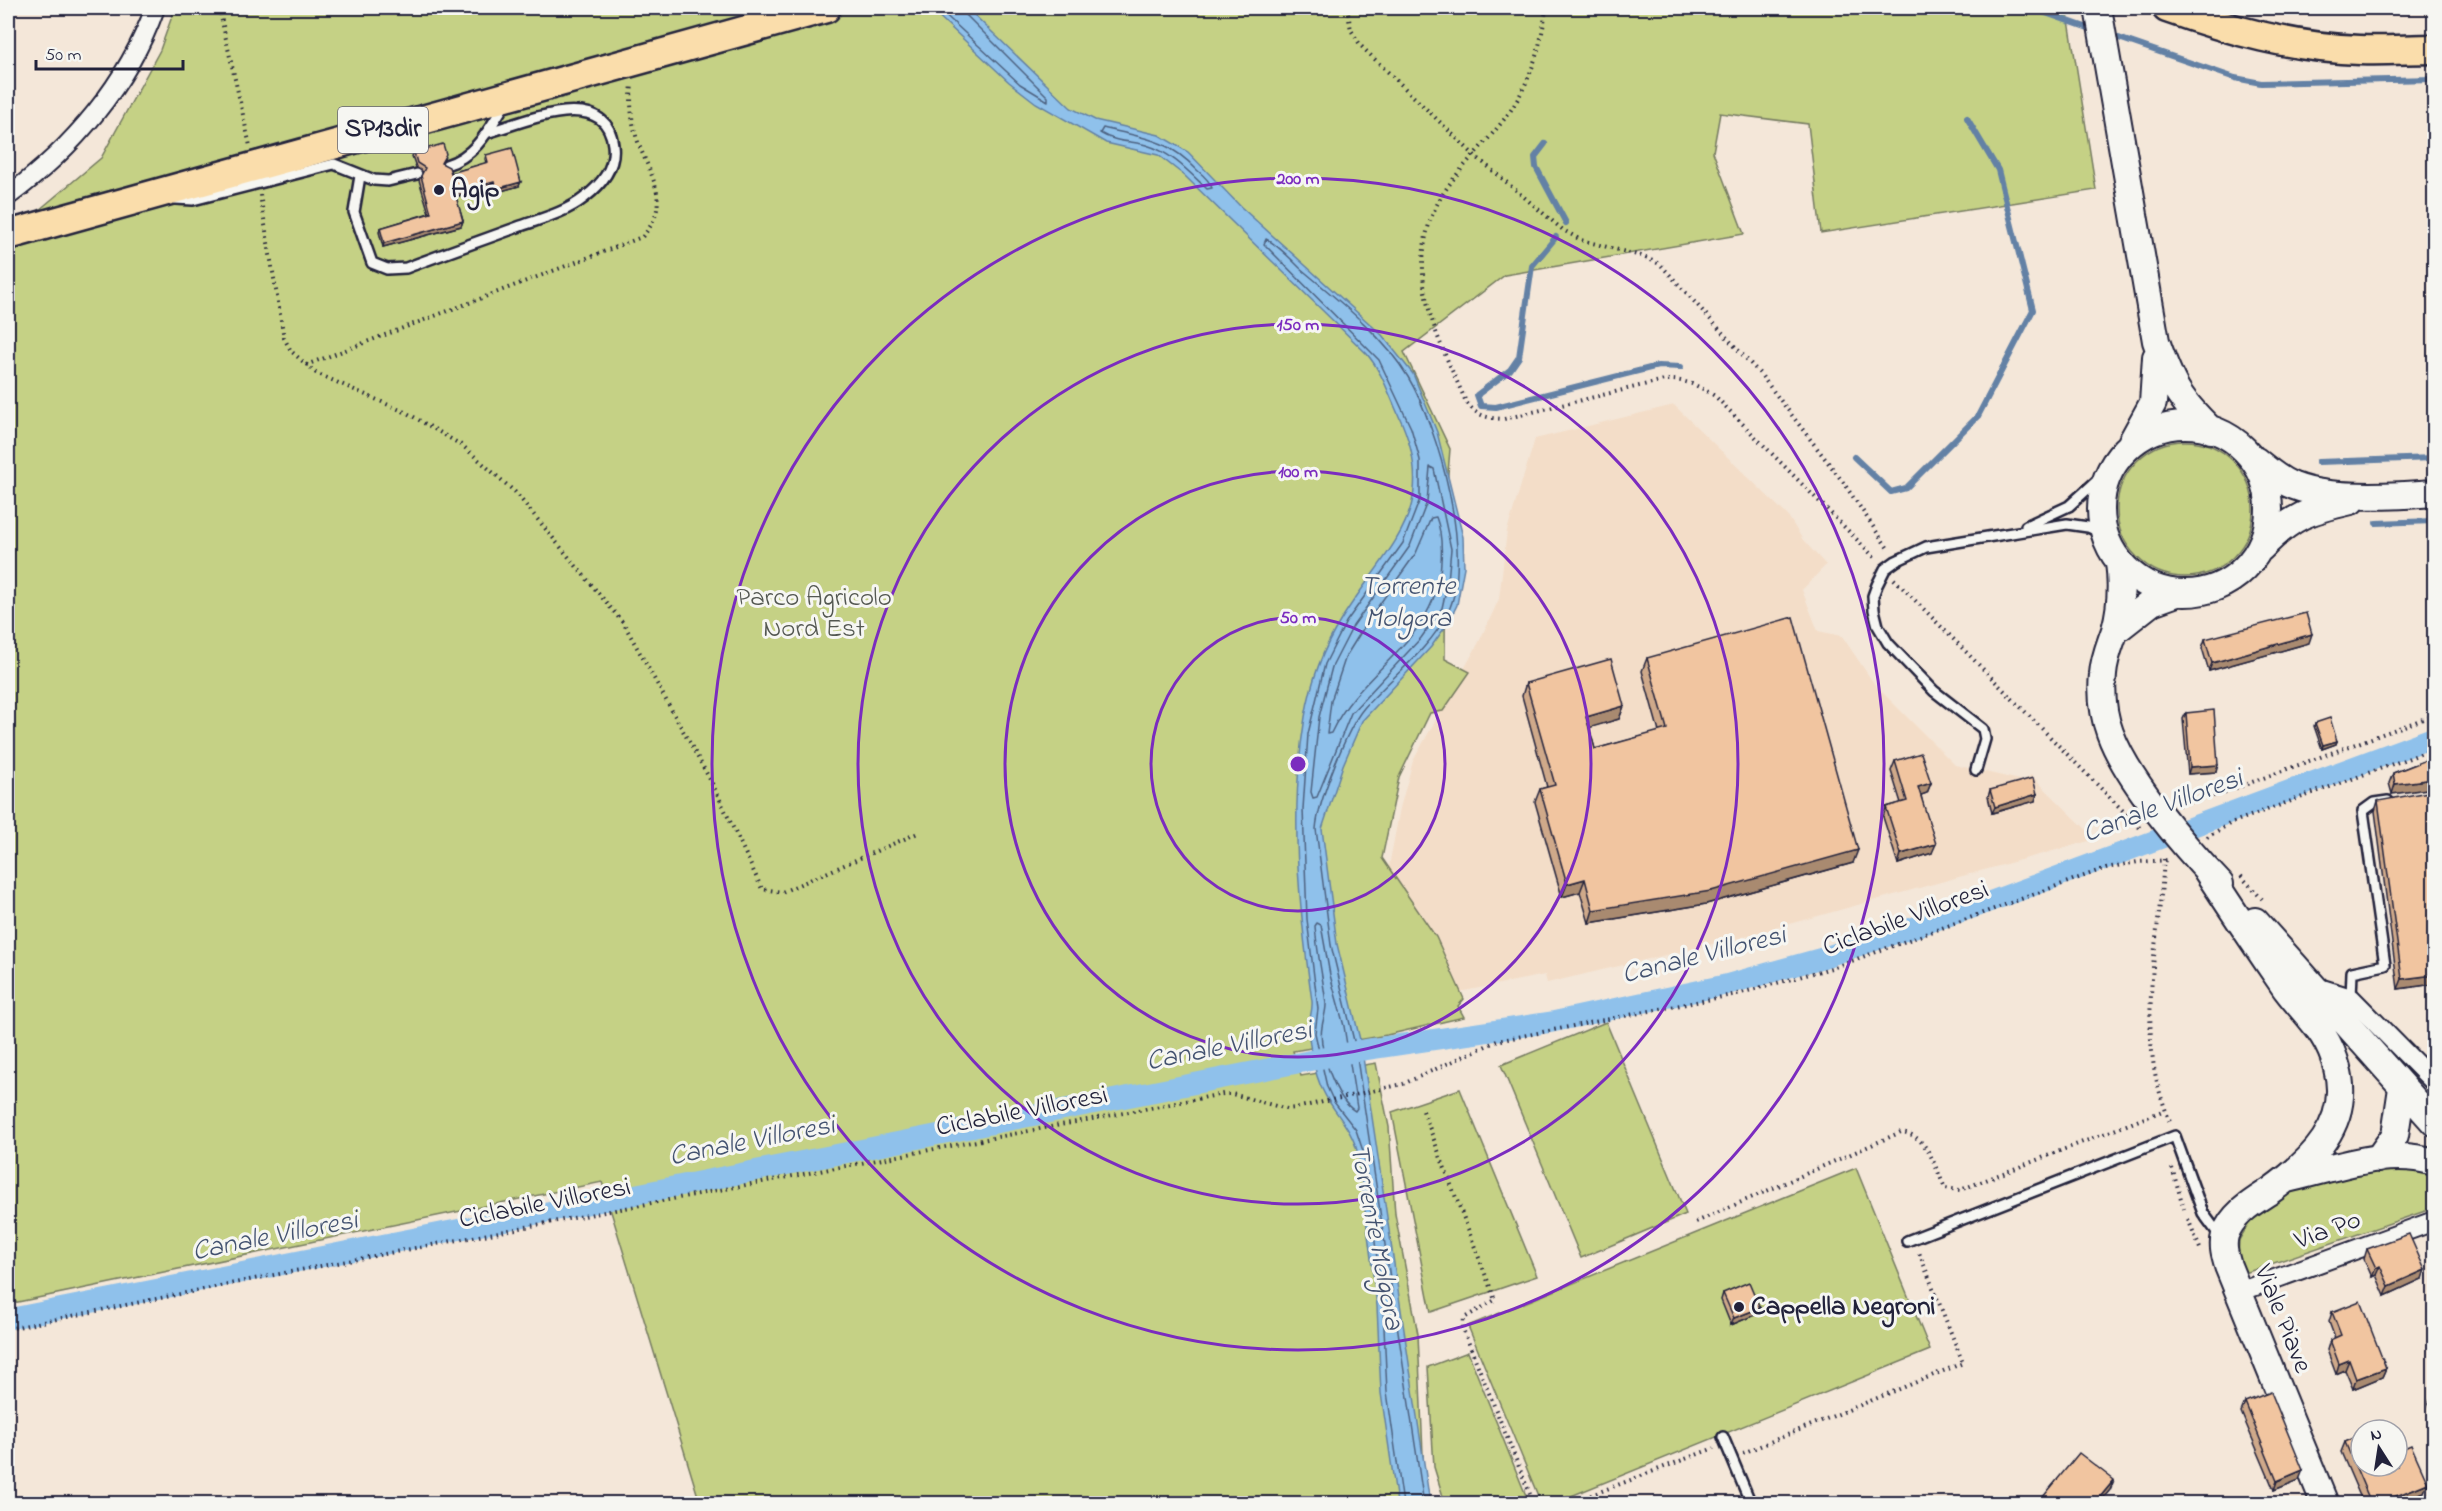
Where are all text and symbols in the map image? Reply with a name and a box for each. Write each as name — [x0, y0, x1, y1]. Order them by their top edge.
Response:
scale bar — [36, 33, 183, 71]
text: 50 m — [45, 43, 82, 69]
road number: SP13dir — [338, 107, 428, 153]
text: 200 m — [1276, 167, 1320, 193]
place label: Agip — [451, 171, 500, 211]
marker: Agip — [432, 183, 446, 197]
text: 150 m — [1277, 313, 1319, 339]
text: 100 m — [1278, 460, 1318, 486]
water label: Torrente Molgora — [1360, 567, 1457, 640]
park label: Parco Agricolo Nord Est — [736, 579, 892, 649]
text: 50 m — [1280, 606, 1316, 632]
centre of rings — [1288, 754, 1308, 774]
water label: Canale Villoresi — [2077, 758, 2252, 855]
street label: Ciclabile Villoresi — [1817, 871, 1995, 967]
water label: Canale Villoresi — [1618, 915, 1793, 996]
water label: Canale Villoresi — [1143, 1010, 1318, 1083]
street label: Ciclabile Villoresi — [933, 1076, 1111, 1148]
water label: Canale Villoresi — [666, 1105, 841, 1178]
water label: Torrente Molgora — [1337, 1141, 1413, 1334]
street label: Ciclabile Villoresi — [456, 1168, 634, 1240]
water label: Canale Villoresi — [189, 1200, 364, 1273]
street label: Via Po — [2288, 1201, 2367, 1261]
street label: Viale Piave — [2242, 1258, 2322, 1380]
place label: Cappella Negroni — [1751, 1288, 1935, 1328]
marker: Cappella Negroni — [1732, 1300, 1746, 1314]
north arrow — [2349, 1418, 2409, 1478]
text: N — [2369, 1422, 2384, 1448]

